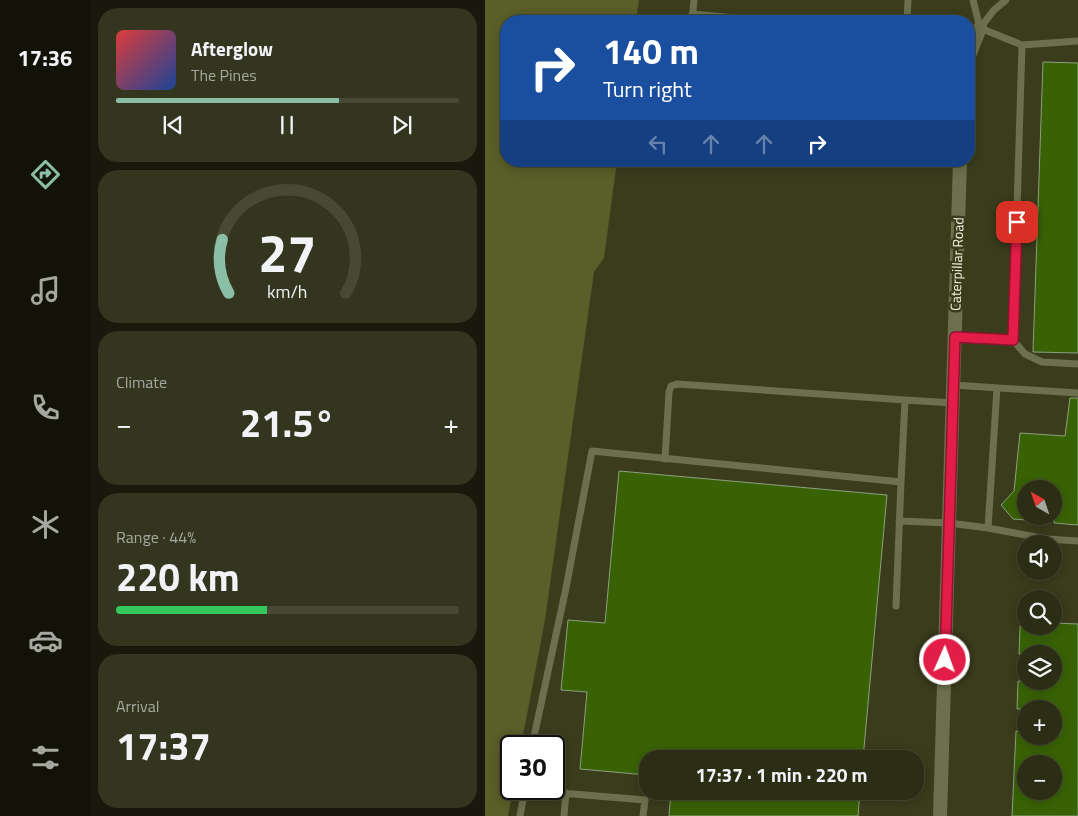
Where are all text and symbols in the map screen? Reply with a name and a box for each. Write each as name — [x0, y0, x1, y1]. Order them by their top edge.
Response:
text: 140 m — [603, 24, 699, 78]
text: Afterglow — [191, 34, 273, 63]
icon: right — [520, 35, 585, 100]
text: 17:36 — [18, 41, 72, 75]
text: The Pines — [191, 63, 257, 87]
text: Turn right — [603, 72, 692, 106]
icon: previous — [159, 111, 187, 139]
icon: pause — [273, 111, 301, 139]
icon: next — [388, 111, 416, 139]
icon: left — [644, 130, 672, 158]
icon: ahead — [697, 130, 725, 158]
icon: ahead — [750, 130, 778, 158]
icon: right — [803, 130, 831, 158]
icon: directions — [28, 157, 63, 192]
pin — [996, 201, 1038, 243]
icon: arrive — [1003, 208, 1031, 236]
text: 27 — [258, 213, 317, 292]
street label: Caterpillar Road — [944, 217, 969, 311]
icon: music — [28, 273, 63, 308]
text: km/h — [267, 278, 308, 305]
text: Climate — [116, 370, 167, 394]
icon: phone — [28, 390, 63, 425]
text: 21.5° — [240, 394, 335, 452]
text: − — [116, 402, 132, 445]
text: + — [443, 402, 459, 445]
north arrow — [1017, 480, 1063, 525]
map controls — [1017, 480, 1062, 800]
icon: climate — [28, 507, 63, 542]
text: Range · 44% — [116, 525, 196, 549]
button: sound — [1017, 535, 1062, 580]
text: 220 km — [116, 548, 240, 606]
button: search — [1017, 590, 1062, 635]
icon: car — [28, 623, 63, 658]
position arrow — [918, 633, 970, 685]
button: layers — [1017, 645, 1062, 690]
text: Arrival — [116, 694, 159, 718]
button: + — [1017, 700, 1062, 745]
text: 17:37 — [116, 717, 211, 775]
speed limit sign: 30 — [500, 735, 565, 800]
icon: filters — [28, 740, 63, 775]
button: − — [1017, 755, 1062, 800]
text: 17:37 · 1 min · 220 m — [695, 760, 868, 789]

